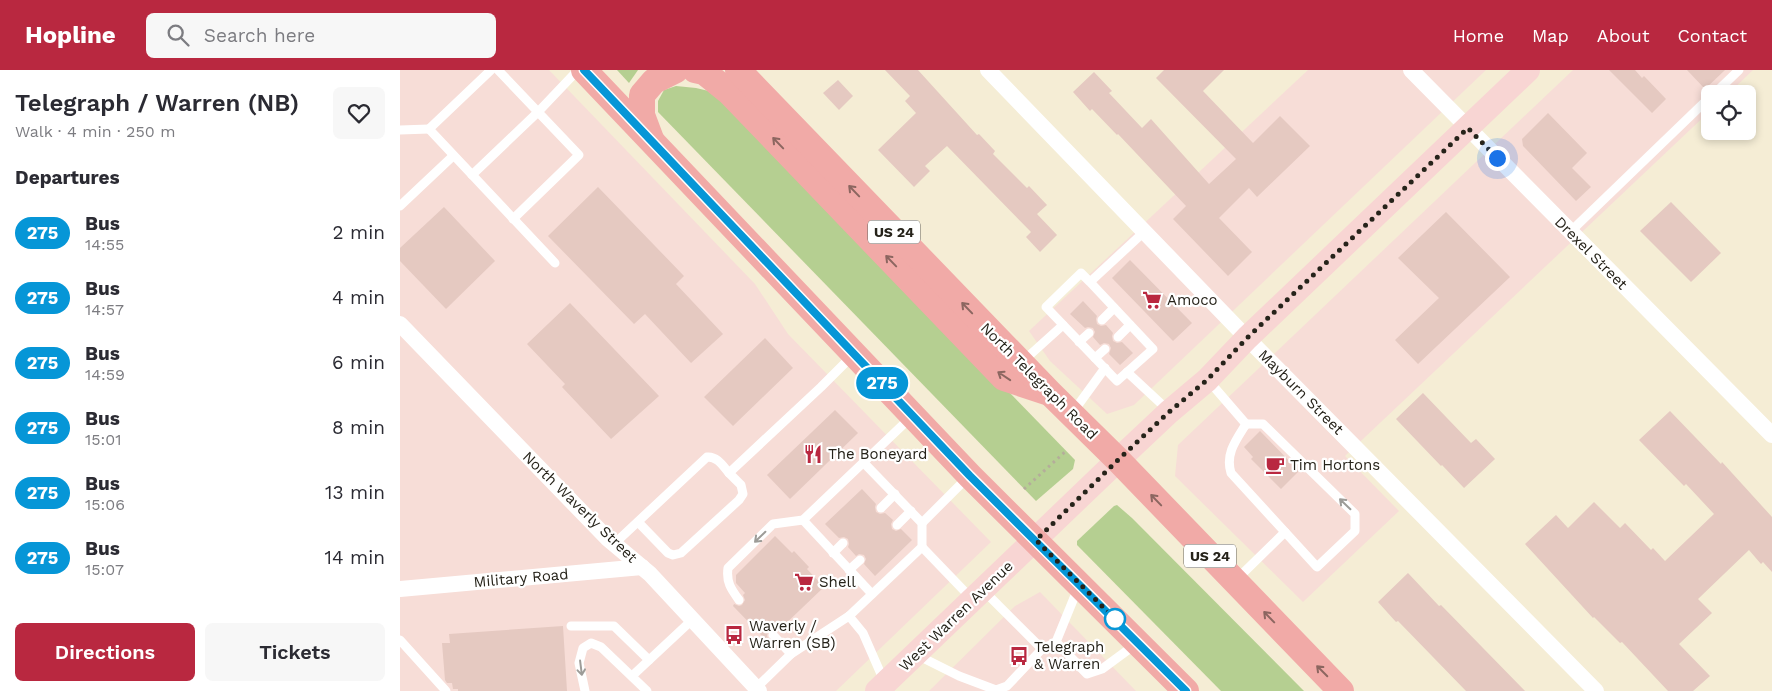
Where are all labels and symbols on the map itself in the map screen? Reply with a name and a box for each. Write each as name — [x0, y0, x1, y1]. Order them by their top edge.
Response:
one-way arrow — [772, 137, 784, 150]
your location — [1485, 146, 1510, 171]
one-way arrow — [849, 185, 861, 197]
street label: Drexel Street — [1551, 213, 1632, 294]
road number: US 24 — [868, 220, 920, 243]
one-way arrow — [885, 254, 897, 267]
supermarket icon: Amoco — [1141, 289, 1163, 311]
place label: Amoco — [1167, 291, 1218, 309]
one-way arrow — [961, 302, 973, 314]
street label: North Telegraph Road — [977, 319, 1101, 443]
street label: Mayburn Street — [1255, 346, 1348, 439]
line badge: 275 — [853, 367, 911, 399]
one-way arrow — [998, 371, 1012, 381]
restaurant icon: The Boneyard — [802, 443, 824, 465]
place label: The Boneyard — [828, 445, 928, 463]
street label: North Waverly Street — [519, 448, 642, 567]
cafe icon: Tim Hortons — [1264, 454, 1286, 476]
place label: Tim Hortons — [1290, 456, 1380, 474]
one-way arrow — [1150, 494, 1162, 506]
one-way arrow — [1339, 498, 1351, 510]
one-way arrow — [754, 531, 766, 543]
road number: US 24 — [1184, 544, 1236, 568]
street label: West Warren Avenue — [895, 557, 1017, 675]
street label: Military Road — [473, 565, 569, 591]
supermarket icon: Shell — [793, 571, 815, 593]
place label: Shell — [819, 573, 856, 591]
unlabelled marker — [1104, 608, 1126, 630]
one-way arrow — [1263, 611, 1275, 623]
place label: Waverly / Warren (SB) — [749, 617, 835, 652]
bus stop icon: Waverly / Warren (SB) — [723, 624, 745, 646]
place label: Telegraph & Warren — [1034, 638, 1104, 673]
bus stop icon: Telegraph & Warren — [1008, 645, 1030, 667]
one-way arrow — [576, 660, 586, 676]
one-way arrow — [1316, 665, 1328, 678]

